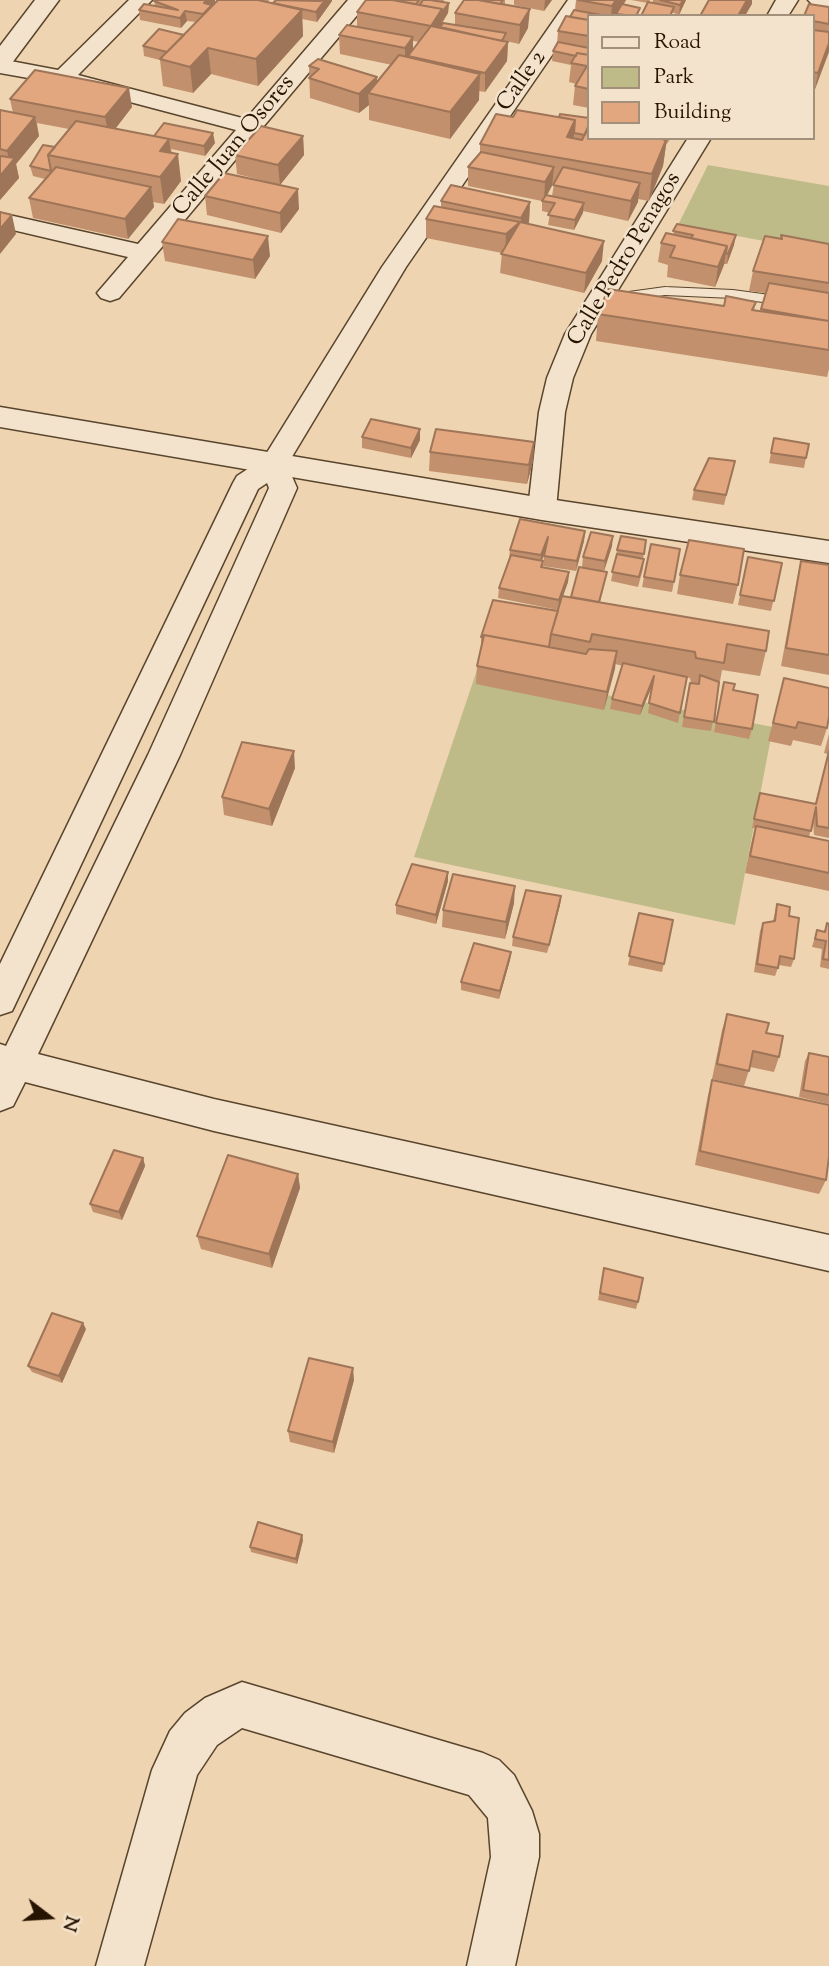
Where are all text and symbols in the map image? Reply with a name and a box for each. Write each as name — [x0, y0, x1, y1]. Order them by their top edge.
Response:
legend — [588, 14, 815, 140]
text: Road — [654, 28, 701, 58]
street label: Calle 2 — [492, 46, 554, 118]
text: Park — [654, 63, 694, 93]
street label: Calle Juan Osores — [168, 71, 302, 223]
text: Building — [654, 98, 731, 128]
street label: Calle Pedro Penagos — [563, 168, 689, 352]
north arrow — [14, 1882, 84, 1952]
text: N — [54, 1912, 85, 1934]

